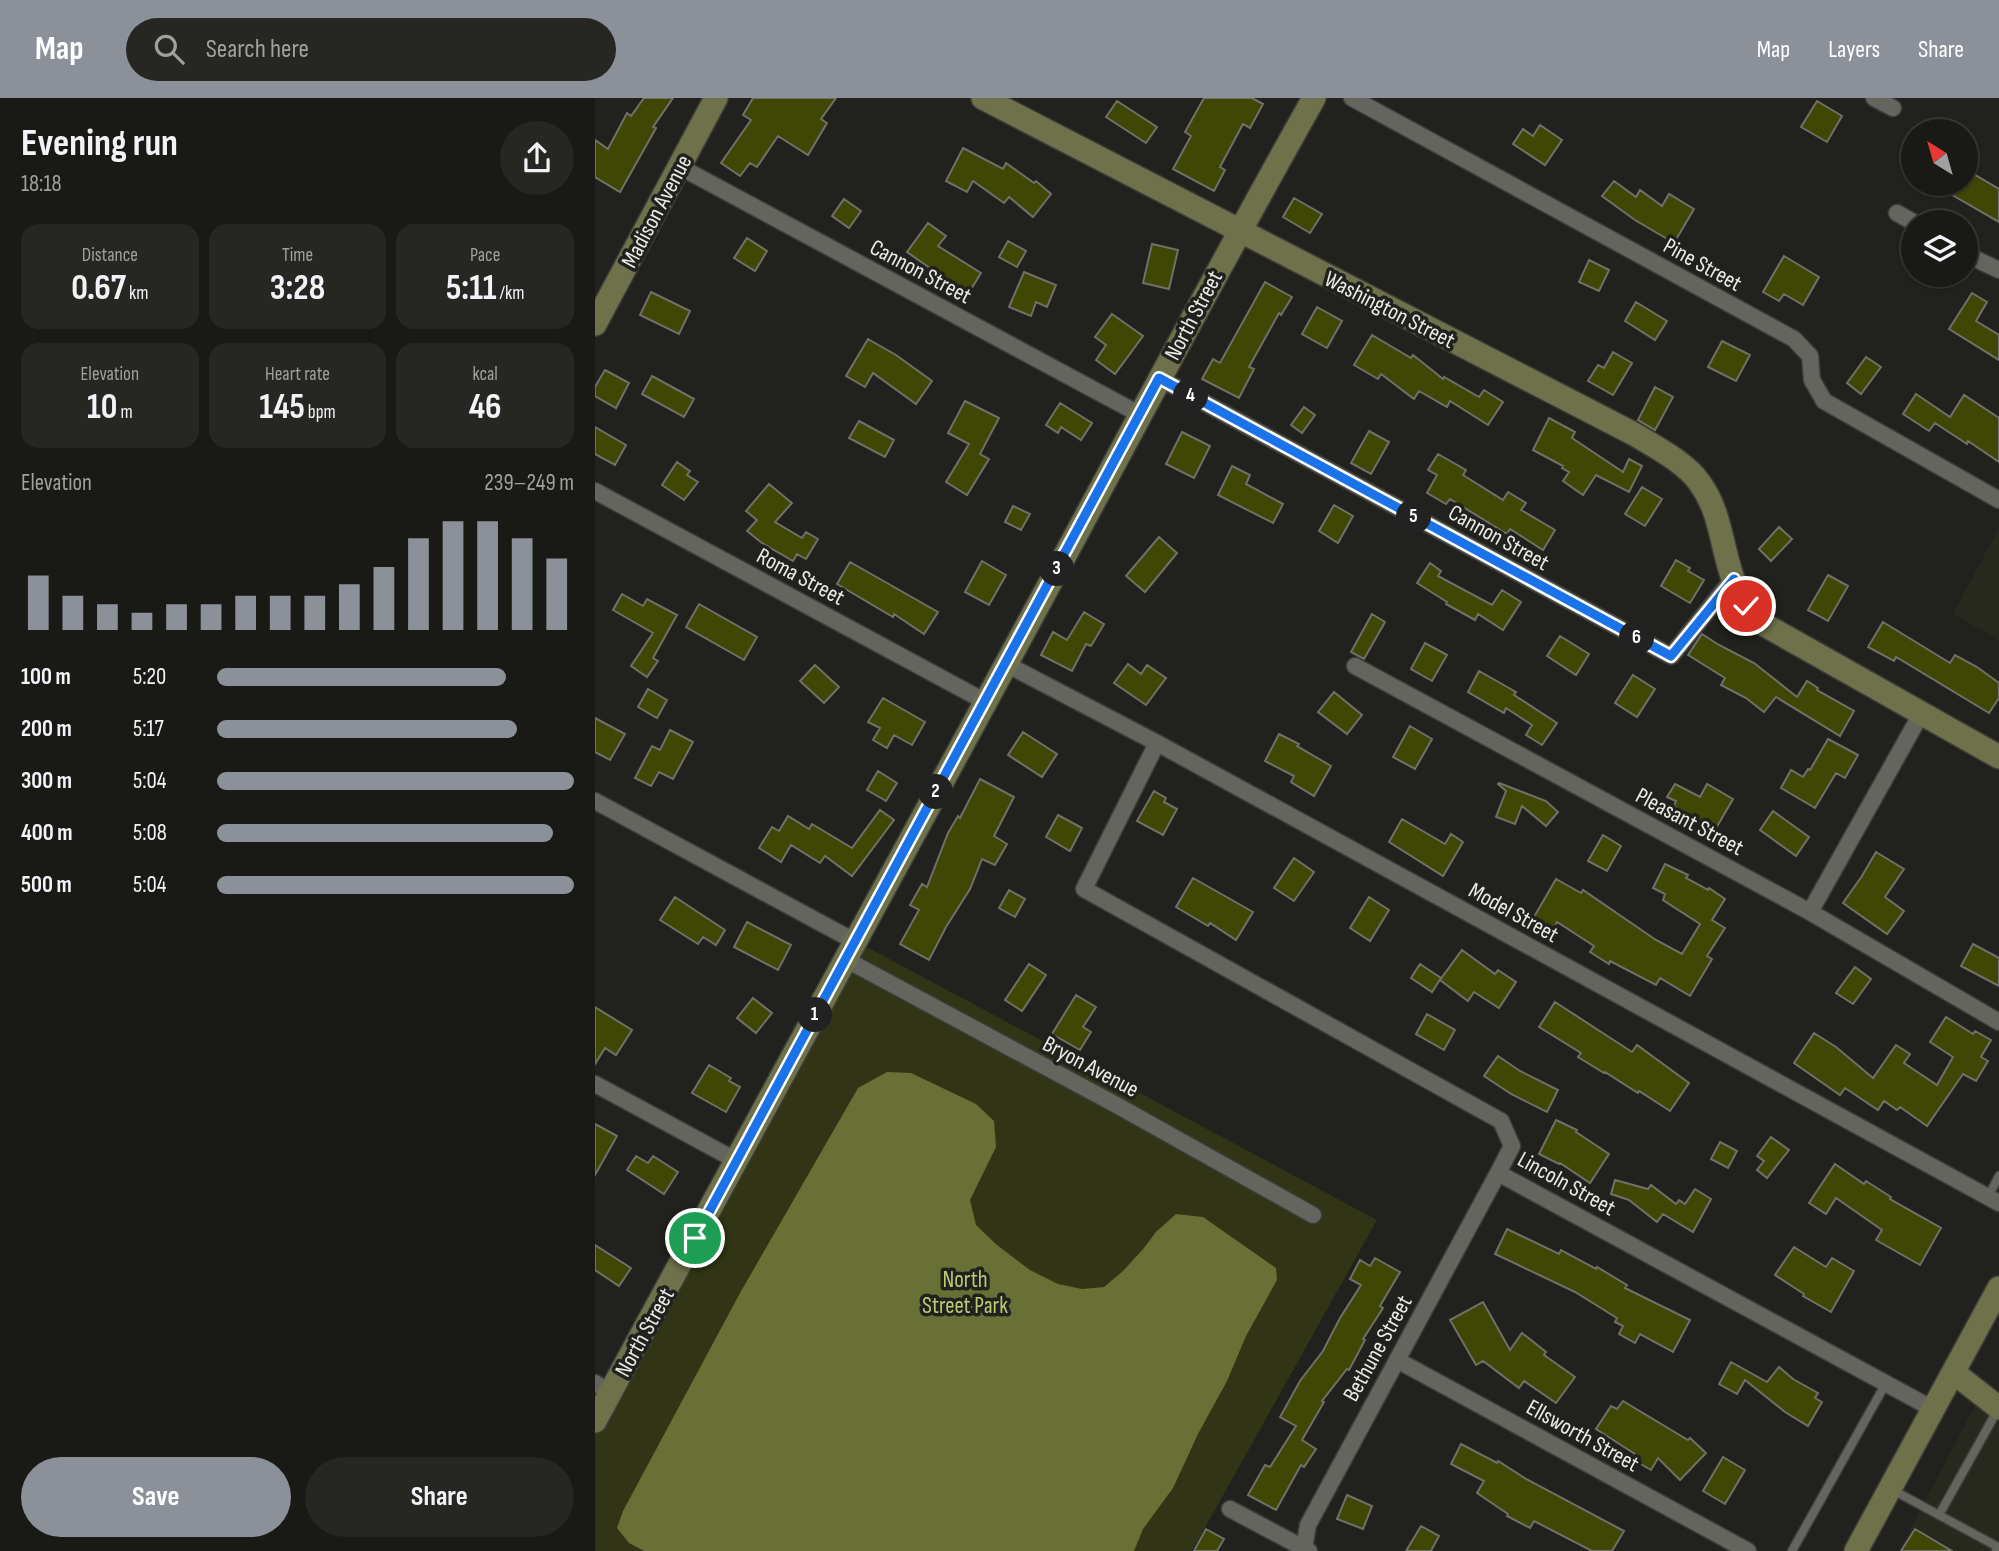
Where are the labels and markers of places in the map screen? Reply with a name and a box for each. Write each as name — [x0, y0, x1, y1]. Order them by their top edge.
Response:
pin: 4 — [1173, 378, 1209, 414]
pin: 5 — [1397, 500, 1431, 534]
pin: 3 — [1039, 552, 1075, 587]
pin — [1716, 576, 1776, 636]
pin: 6 — [1619, 620, 1655, 656]
pin: 2 — [919, 774, 953, 810]
pin: 1 — [797, 998, 833, 1032]
pin — [665, 1208, 725, 1268]

